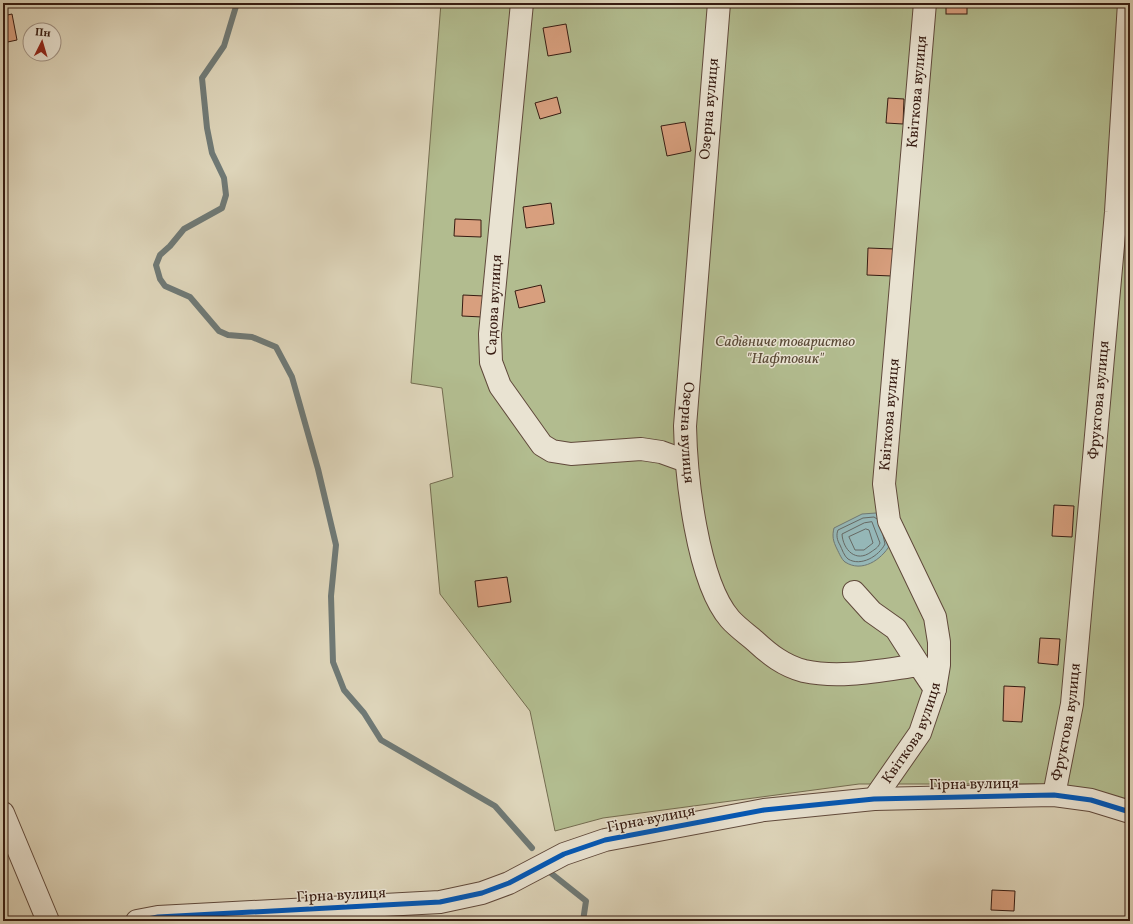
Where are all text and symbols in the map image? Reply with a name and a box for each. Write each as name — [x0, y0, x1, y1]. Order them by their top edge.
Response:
north arrow — [22, 22, 62, 62]
text: Пн — [34, 25, 51, 42]
street label: Квіткова вулиця — [902, 34, 933, 149]
street label: Озерна вулиця — [695, 57, 725, 161]
street label: Садова вулиця — [482, 254, 508, 356]
park label: Садівниче товариство "Нафтовик" — [715, 332, 855, 370]
street label: Фруктова вулиця — [1083, 339, 1115, 460]
street label: Квіткова вулиця — [875, 357, 905, 472]
street label: Озерна вулиця — [674, 381, 699, 485]
street label: Фруктова вулиця — [1046, 662, 1086, 783]
street label: Квіткова вулиця — [877, 681, 946, 788]
street label: Гірна вулиця — [929, 774, 1019, 796]
street label: Гірна вулиця — [605, 801, 697, 839]
street label: Гірна вулиця — [296, 883, 386, 909]

